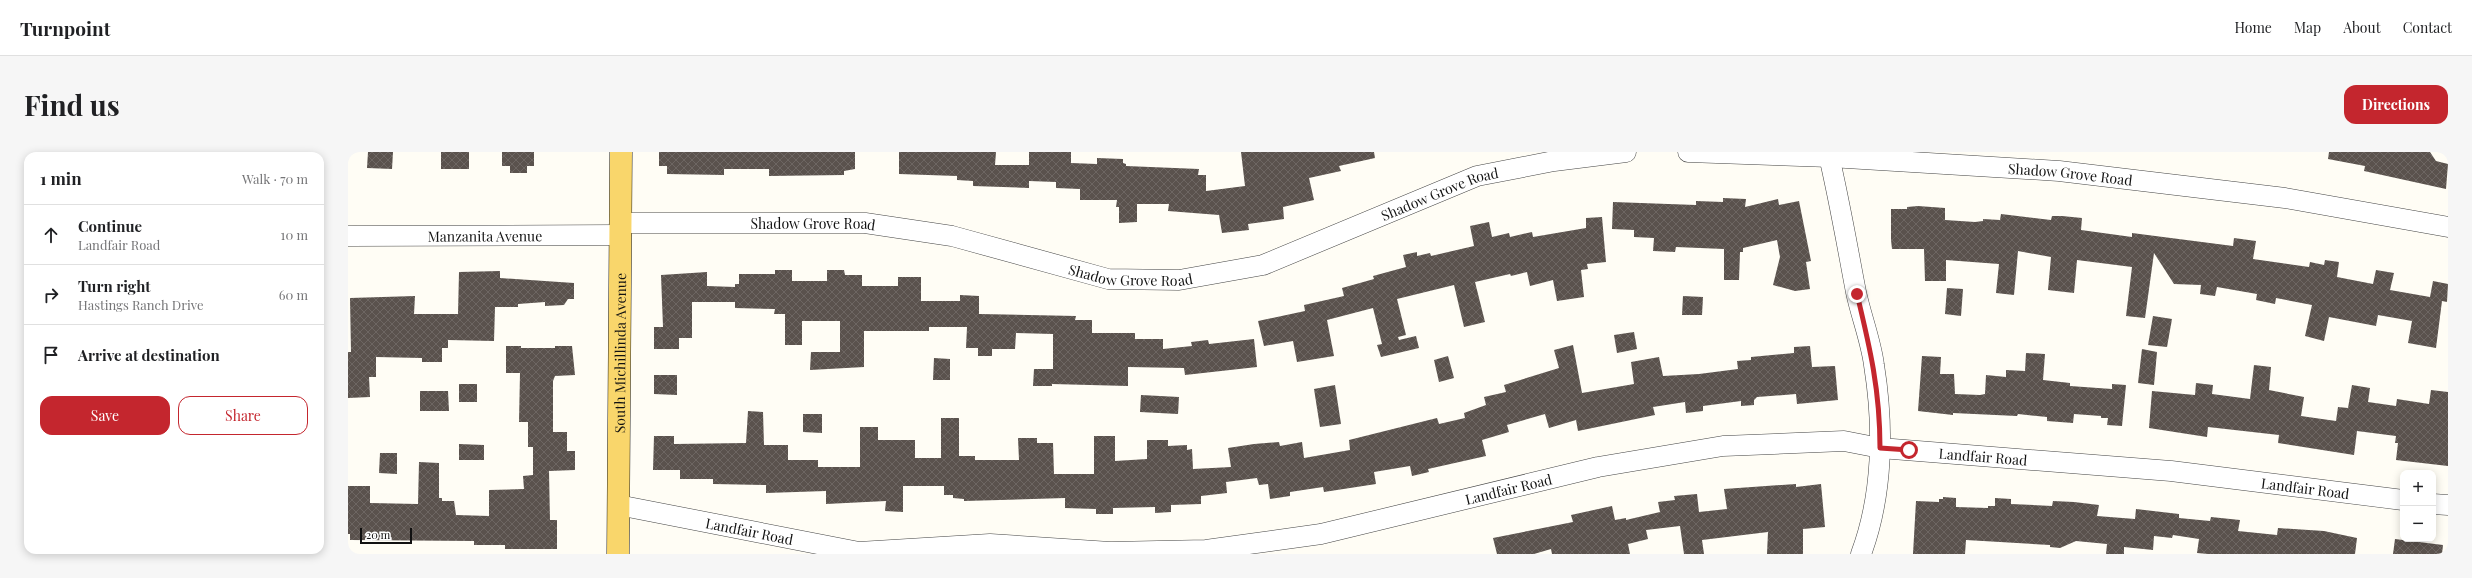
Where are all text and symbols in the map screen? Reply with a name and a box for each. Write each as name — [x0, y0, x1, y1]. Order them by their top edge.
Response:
text: Turnpoint — [20, 15, 110, 41]
text: Home — [2234, 18, 2272, 37]
text: Map — [2294, 18, 2321, 37]
text: About — [2343, 18, 2381, 37]
text: Contact — [2403, 18, 2452, 37]
button: Directions — [2344, 85, 2448, 124]
text: Find us — [24, 86, 120, 123]
street label: Shadow Grove Road — [2007, 158, 2134, 189]
street label: Shadow Grove Road — [1378, 163, 1500, 224]
text: 1 min — [40, 167, 82, 189]
text: Walk · 70 m — [242, 170, 308, 187]
street label: Shadow Grove Road — [750, 214, 877, 234]
text: Continue — [78, 216, 142, 236]
icon: ahead — [40, 224, 62, 246]
text: 10 m — [281, 226, 308, 243]
street label: Manzanita Avenue — [428, 226, 542, 245]
text: Landfair Road — [78, 236, 160, 253]
street label: Shadow Grove Road — [1067, 259, 1194, 290]
street label: South Michillinda Avenue — [609, 273, 630, 433]
text: Turn right — [78, 276, 151, 296]
icon: right — [40, 284, 62, 306]
route end — [1848, 285, 1866, 303]
text: 60 m — [279, 286, 308, 303]
text: Hastings Ranch Drive — [78, 296, 204, 313]
icon: arrive — [40, 344, 62, 366]
text: Arrive at destination — [78, 345, 220, 365]
button: Save — [40, 396, 170, 435]
button: Share — [178, 396, 308, 435]
route start — [1900, 441, 1918, 459]
street label: Landfair Road — [1938, 443, 2028, 469]
street label: Landfair Road — [1463, 469, 1554, 508]
map controls — [2400, 470, 2436, 542]
button: + — [2400, 470, 2436, 506]
street label: Landfair Road — [2260, 473, 2351, 503]
button: − — [2400, 506, 2436, 542]
street label: Landfair Road — [704, 513, 795, 548]
scale bar — [360, 526, 412, 545]
text: 20 m — [366, 527, 390, 542]

